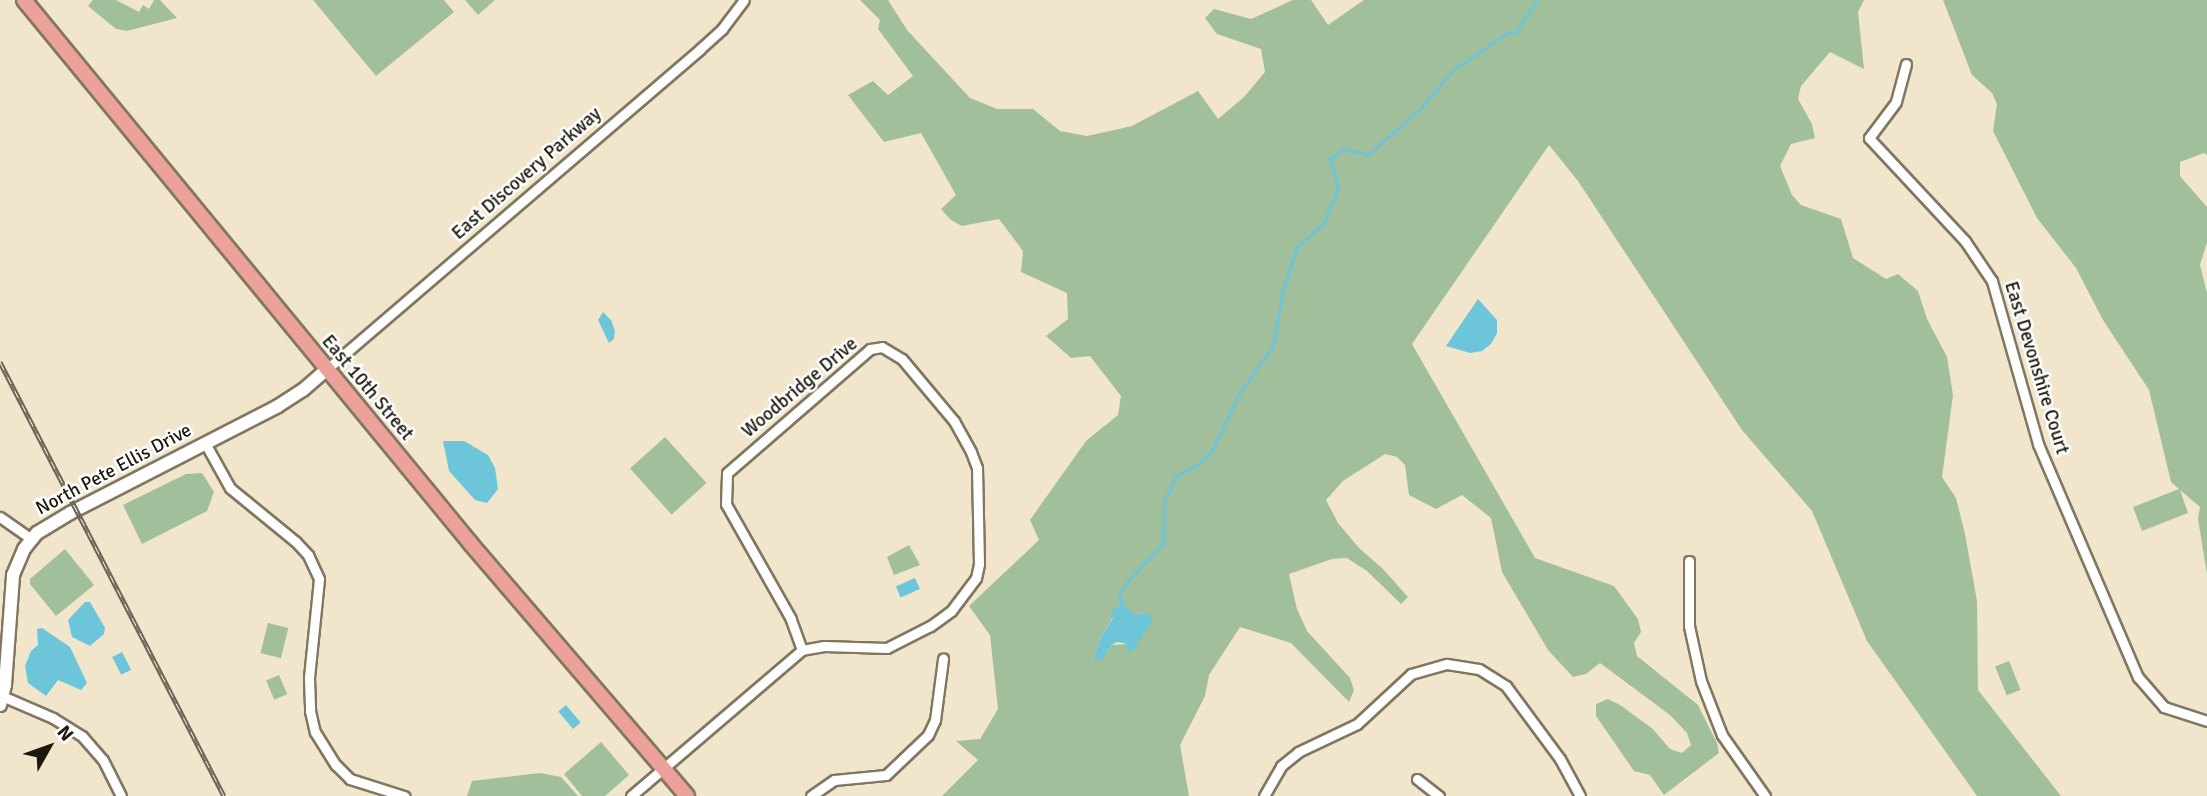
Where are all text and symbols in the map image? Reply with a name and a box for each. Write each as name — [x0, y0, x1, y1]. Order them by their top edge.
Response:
street label: East Discovery Parkway — [448, 103, 606, 245]
street label: East Devonshire Court — [1999, 279, 2073, 457]
street label: East 10th Street — [316, 331, 418, 445]
street label: Woodbridge Drive — [738, 333, 862, 443]
street label: North Pete Ellis Drive — [32, 419, 196, 521]
north arrow — [14, 712, 84, 782]
text: N — [52, 721, 79, 746]

